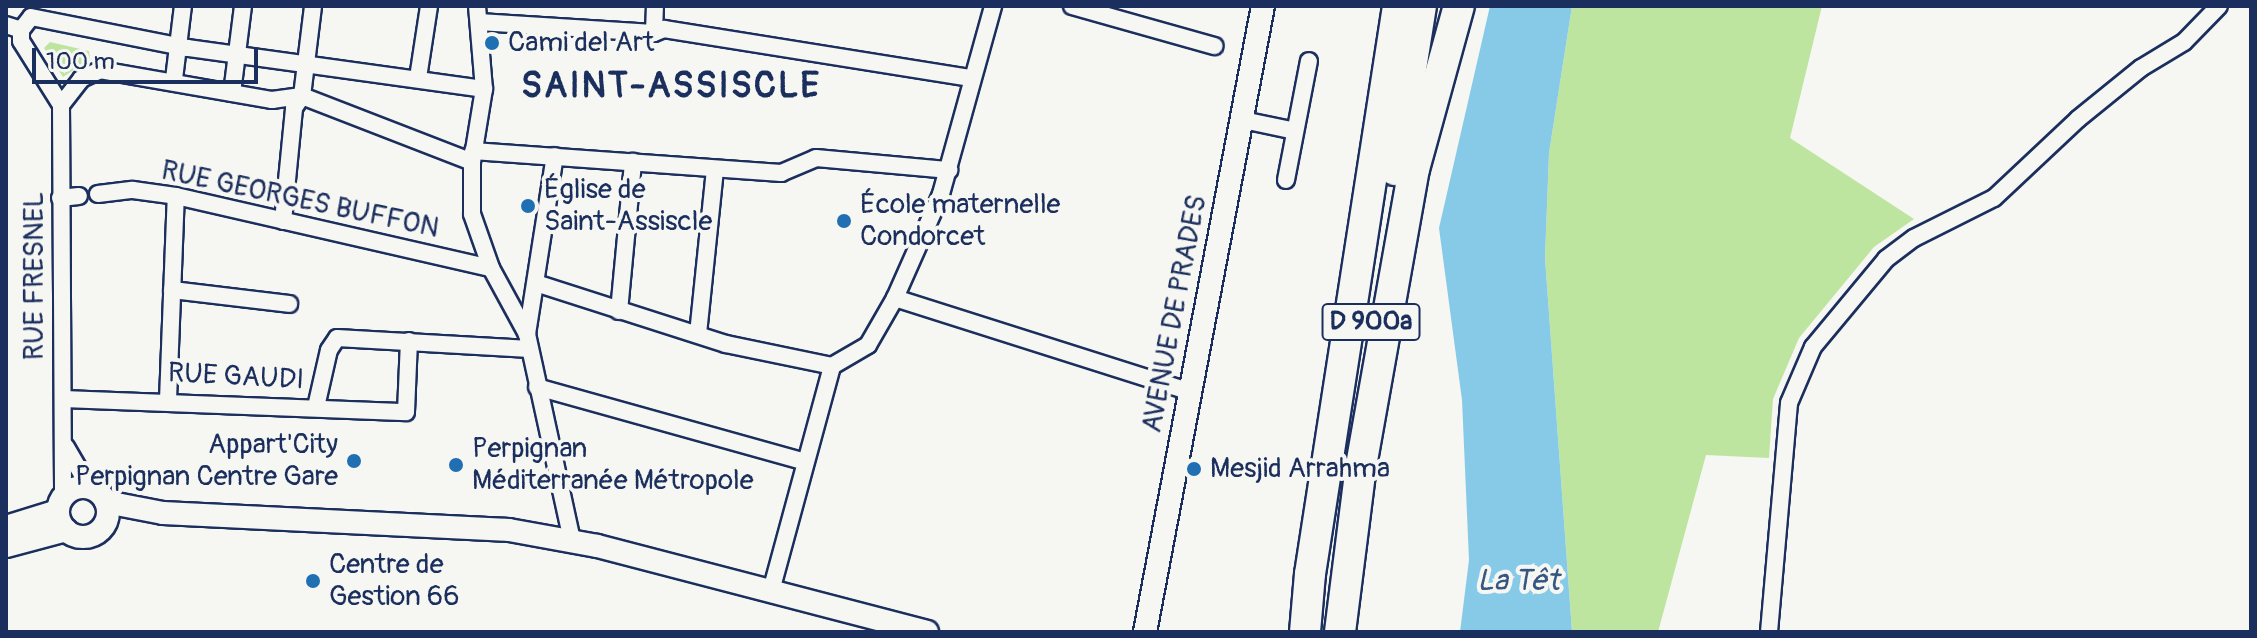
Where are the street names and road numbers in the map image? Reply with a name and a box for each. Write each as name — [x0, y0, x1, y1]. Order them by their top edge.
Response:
street label: RUE GEORGES BUFFON — [158, 154, 442, 246]
street label: RUE FRESNEL — [18, 192, 52, 360]
street label: AVENUE DE PRADES — [1136, 193, 1214, 435]
road number: D 900a — [1321, 300, 1421, 344]
street label: RUE GAUDI — [167, 357, 305, 397]

